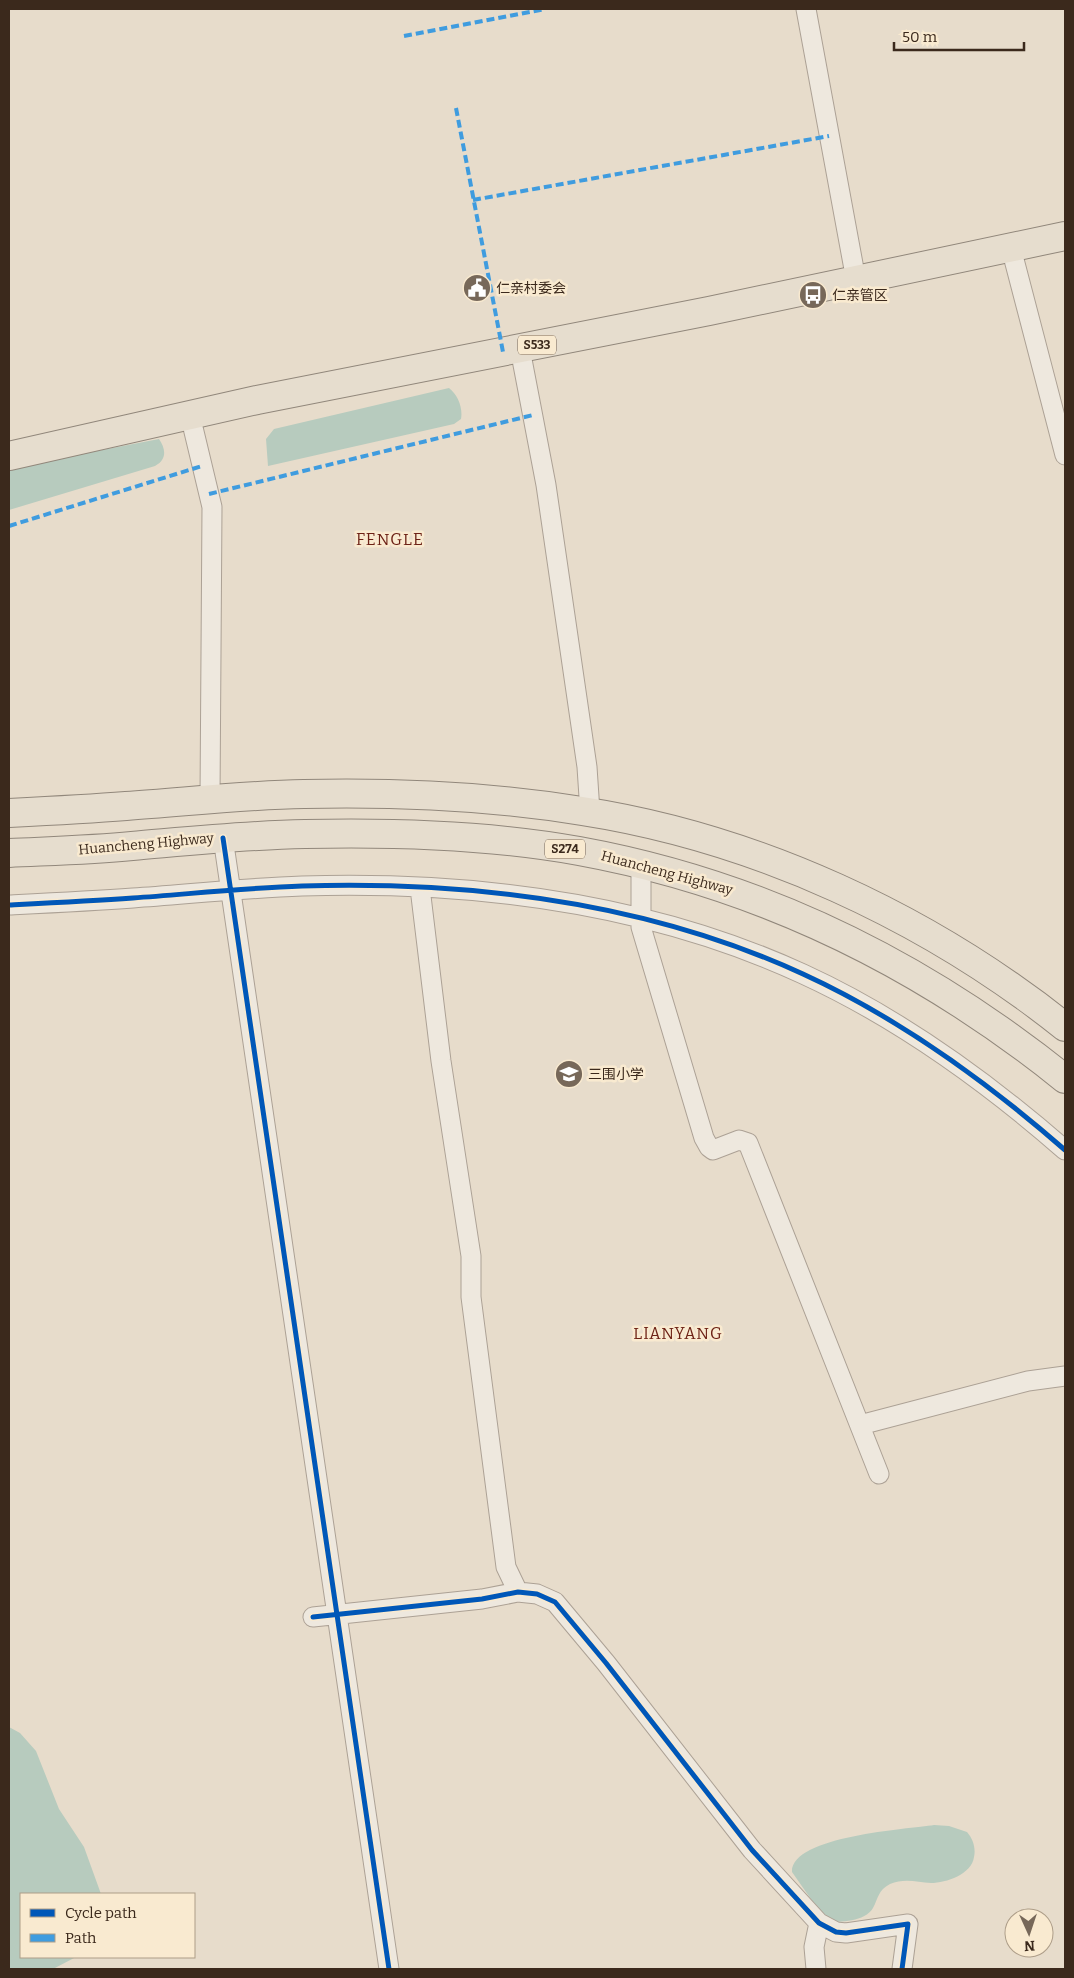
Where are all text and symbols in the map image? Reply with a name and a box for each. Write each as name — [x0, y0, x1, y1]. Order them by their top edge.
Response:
scale bar — [894, 20, 1024, 52]
text: 50 m — [902, 28, 938, 46]
public building icon: 仁亲村委会 — [462, 273, 492, 303]
place label: 仁亲村委会 — [496, 280, 566, 297]
bus stop icon: 仁亲管区 — [798, 280, 828, 310]
place label: 仁亲管区 — [832, 287, 888, 304]
road number: S533 — [518, 336, 556, 354]
district label: FENGLE — [356, 530, 424, 549]
street label: Huancheng Highway — [78, 830, 215, 858]
road number: S274 — [545, 840, 585, 859]
street label: Huancheng Highway — [599, 847, 735, 899]
school or university icon: 三围小学 — [554, 1059, 584, 1089]
place label: 三围小学 — [588, 1066, 644, 1083]
district label: LIANYANG — [633, 1324, 723, 1343]
legend — [20, 1893, 195, 1958]
text: Cycle path — [65, 1904, 137, 1922]
north arrow — [1004, 1908, 1054, 1958]
text: Path — [65, 1929, 97, 1947]
text: N — [1024, 1937, 1035, 1954]

